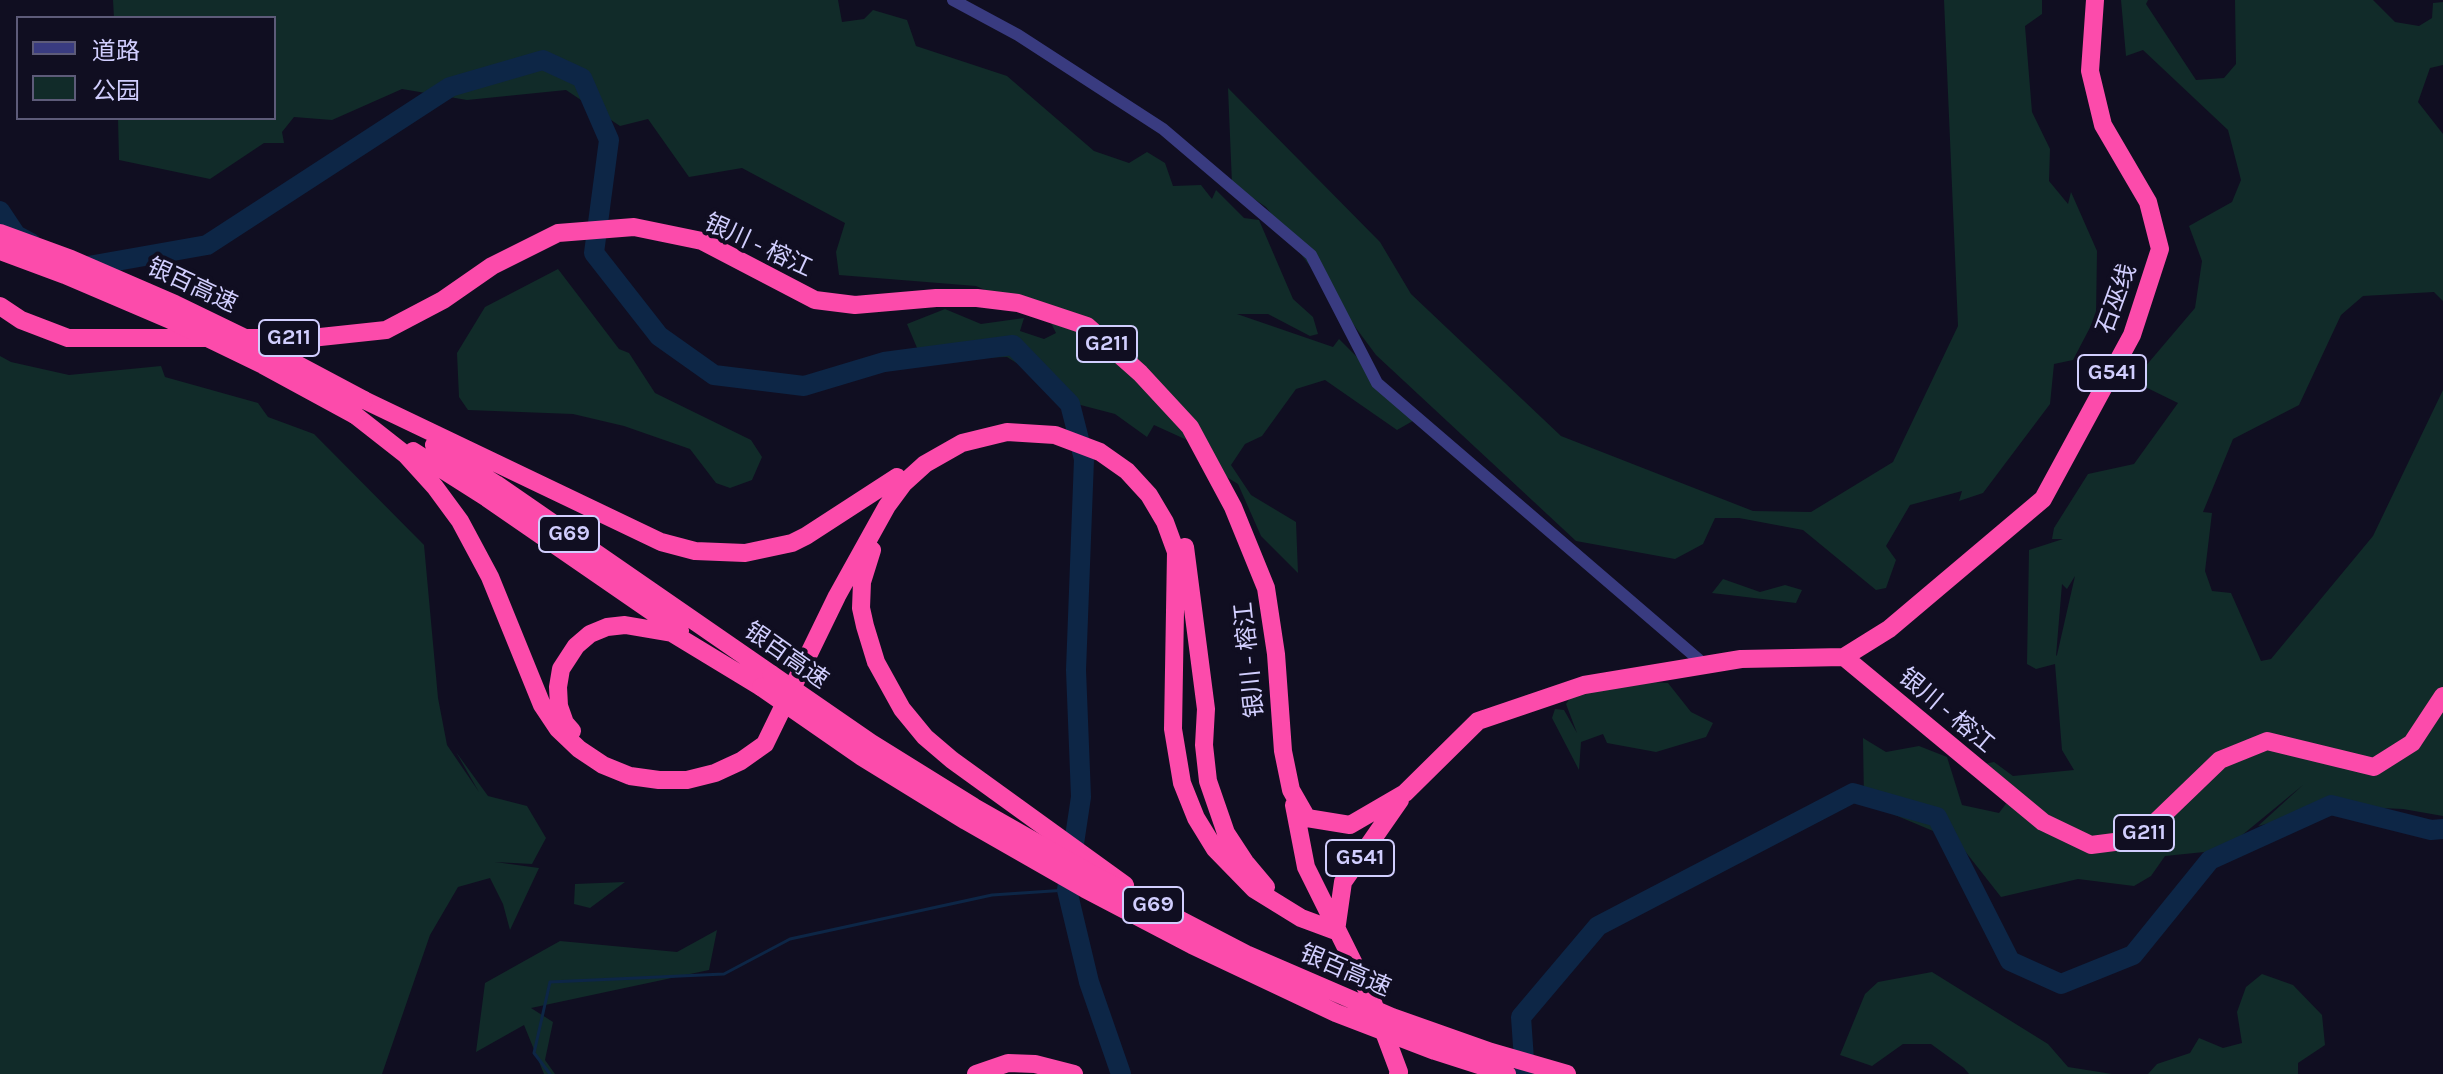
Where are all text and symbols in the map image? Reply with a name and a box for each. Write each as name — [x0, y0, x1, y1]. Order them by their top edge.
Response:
legend — [16, 16, 276, 120]
text: 道路 — [92, 37, 140, 65]
text: 公园 — [92, 77, 140, 105]
street label: 银川 - 榕江 — [699, 208, 817, 284]
street label: 银百高速 — [142, 253, 242, 319]
street label: 石巫线 — [2091, 260, 2143, 338]
road number: G211 — [259, 320, 319, 356]
road number: G211 — [1077, 326, 1137, 362]
road number: G541 — [2078, 355, 2146, 391]
road number: G69 — [539, 516, 599, 552]
street label: 银川 - 榕江 — [1230, 601, 1270, 719]
street label: 银百高速 — [738, 617, 834, 695]
street label: 银川 - 榕江 — [1892, 663, 2000, 759]
road number: G211 — [2114, 815, 2174, 851]
road number: G541 — [1326, 840, 1394, 876]
road number: G69 — [1123, 887, 1183, 923]
street label: 银百高速 — [1295, 939, 1395, 1003]

